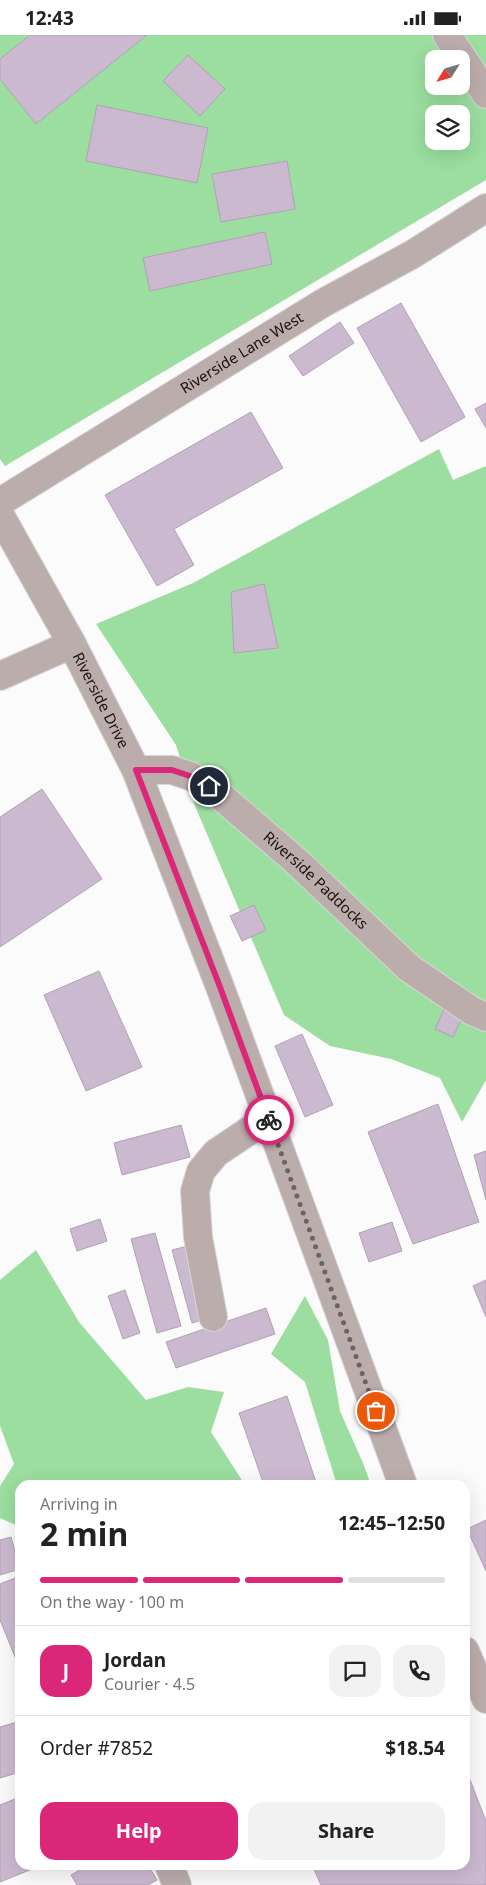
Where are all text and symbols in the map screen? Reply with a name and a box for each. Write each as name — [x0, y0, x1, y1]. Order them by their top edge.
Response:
text: 12:43 — [25, 5, 74, 31]
north arrow — [425, 50, 470, 95]
map controls — [425, 50, 470, 150]
button: layers — [425, 105, 470, 150]
street label: Riverside Lane West — [176, 306, 307, 398]
street label: Riverside Drive — [69, 648, 134, 751]
pin — [188, 765, 230, 807]
icon: home — [195, 772, 223, 800]
street label: Riverside Paddocks — [260, 827, 373, 933]
courier — [244, 1095, 294, 1145]
icon: bike — [255, 1106, 283, 1134]
pin — [355, 1390, 397, 1432]
icon: bag — [362, 1397, 390, 1425]
text: Arriving in — [40, 1493, 118, 1515]
text: 12:45–12:50 — [338, 1510, 445, 1536]
text: 2 min — [40, 1512, 128, 1555]
text: On the way · 100 m — [40, 1591, 184, 1613]
button: chat — [329, 1645, 381, 1697]
button: phone — [393, 1645, 445, 1697]
text: Jordan — [104, 1647, 166, 1673]
text: J — [63, 1658, 69, 1684]
text: Courier · 4.5 — [104, 1673, 195, 1695]
text: Order #7852 — [40, 1735, 153, 1761]
text: $18.54 — [385, 1735, 445, 1761]
button: Help — [40, 1802, 238, 1860]
button: Share — [248, 1802, 445, 1860]

